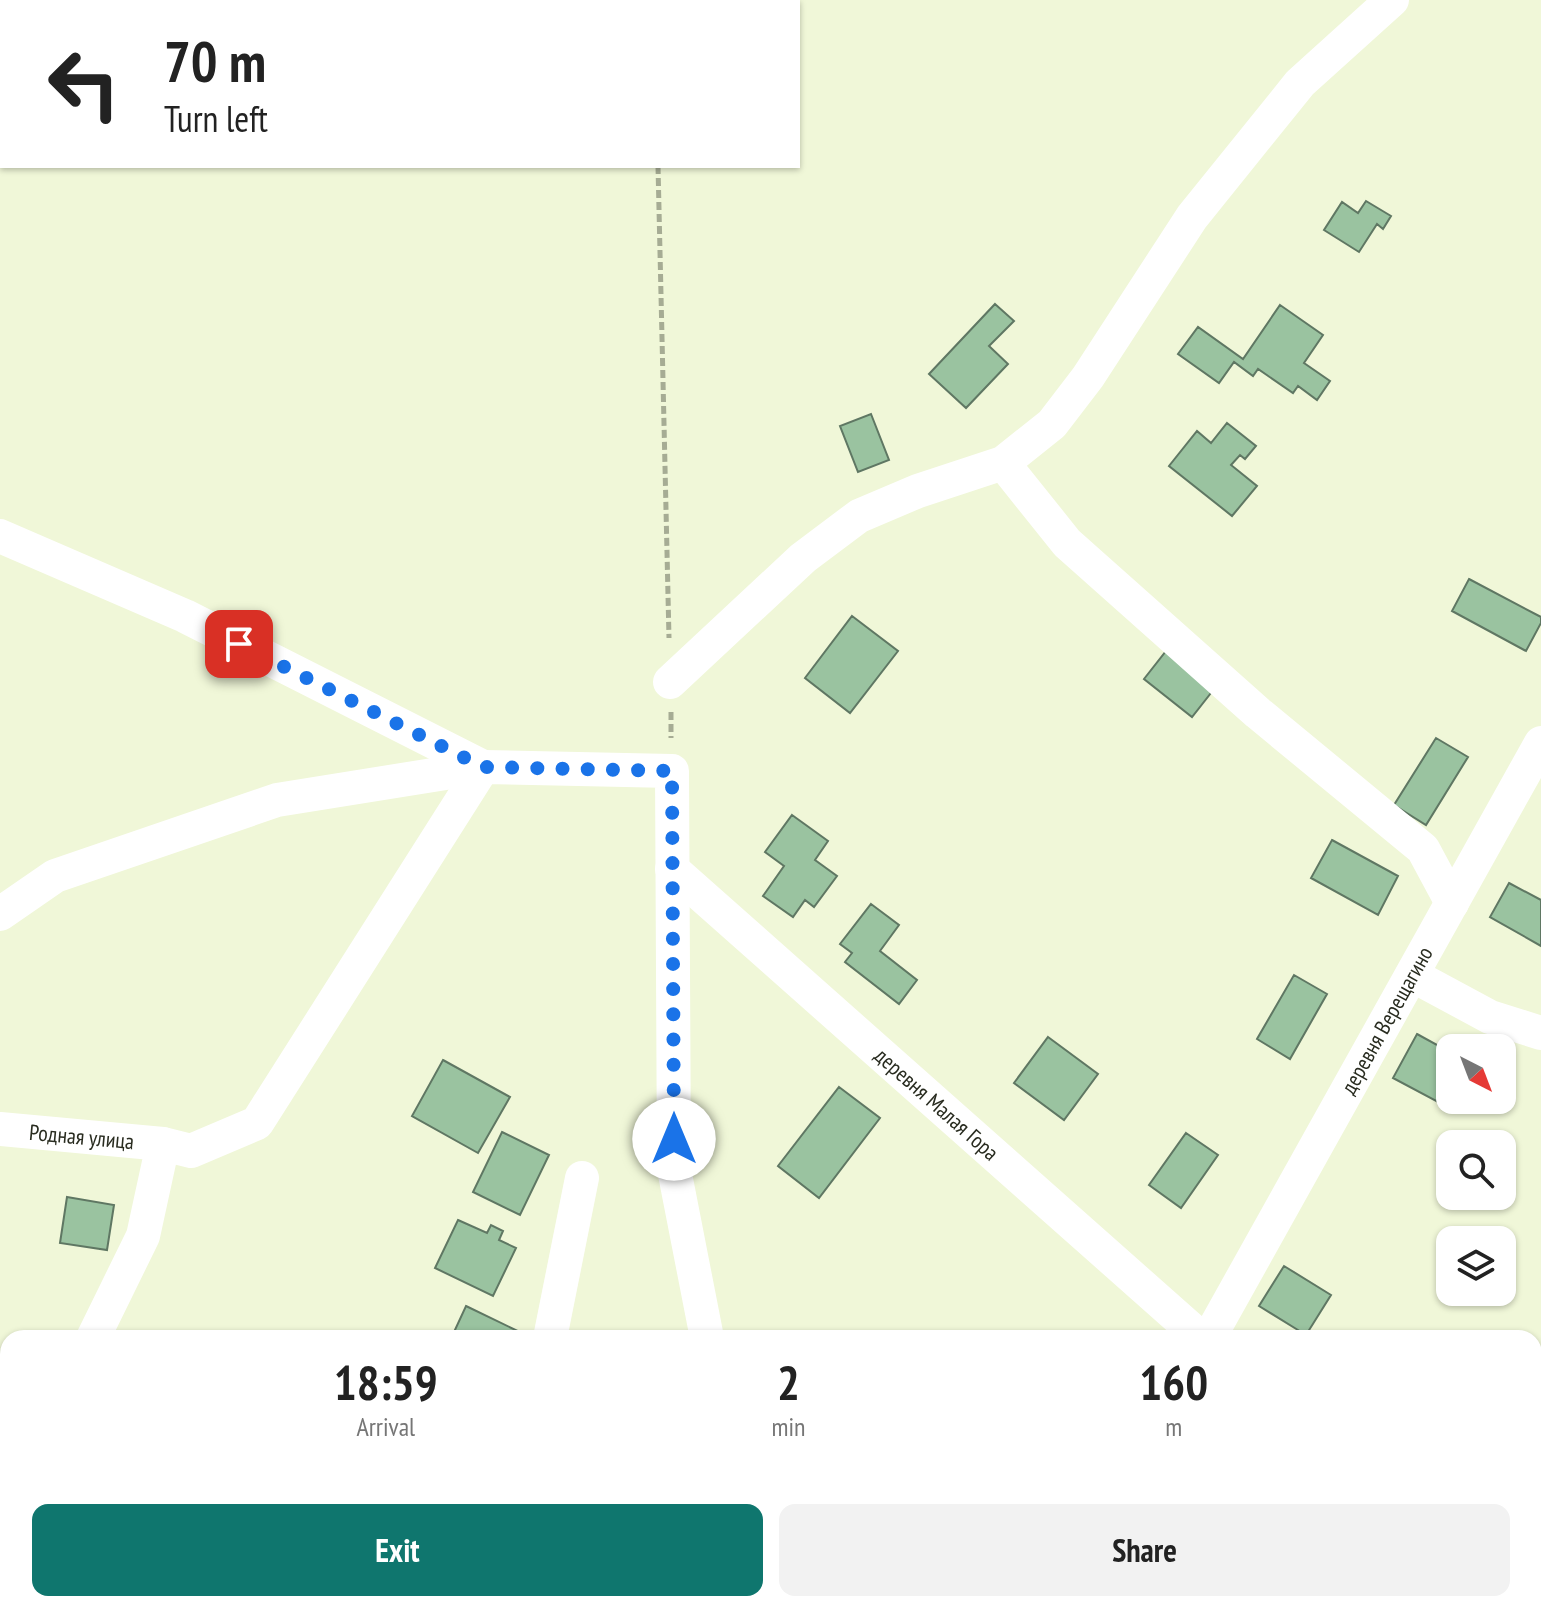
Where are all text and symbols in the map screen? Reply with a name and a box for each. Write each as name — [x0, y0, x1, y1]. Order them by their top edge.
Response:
text: 70 m — [164, 25, 266, 97]
icon: left — [32, 32, 136, 136]
text: Turn left — [164, 95, 268, 142]
pin — [205, 610, 273, 678]
icon: arrive — [217, 622, 261, 666]
street label: деревня Верещагино — [1334, 941, 1439, 1099]
north arrow — [1436, 1034, 1516, 1114]
map controls — [1436, 1034, 1516, 1306]
street label: деревня Малая Гора — [869, 1041, 1005, 1166]
position arrow — [632, 1097, 716, 1181]
street label: Родная улица — [28, 1118, 135, 1155]
button: search — [1436, 1130, 1516, 1210]
button: layers — [1436, 1226, 1516, 1306]
text: 18:59 — [334, 1351, 438, 1413]
text: 2 — [777, 1351, 800, 1413]
text: 160 — [1139, 1351, 1208, 1413]
text: Arrival — [356, 1410, 415, 1443]
text: min — [771, 1410, 805, 1443]
text: m — [1165, 1410, 1182, 1443]
button: Exit — [32, 1504, 763, 1596]
button: Share — [779, 1504, 1510, 1596]

